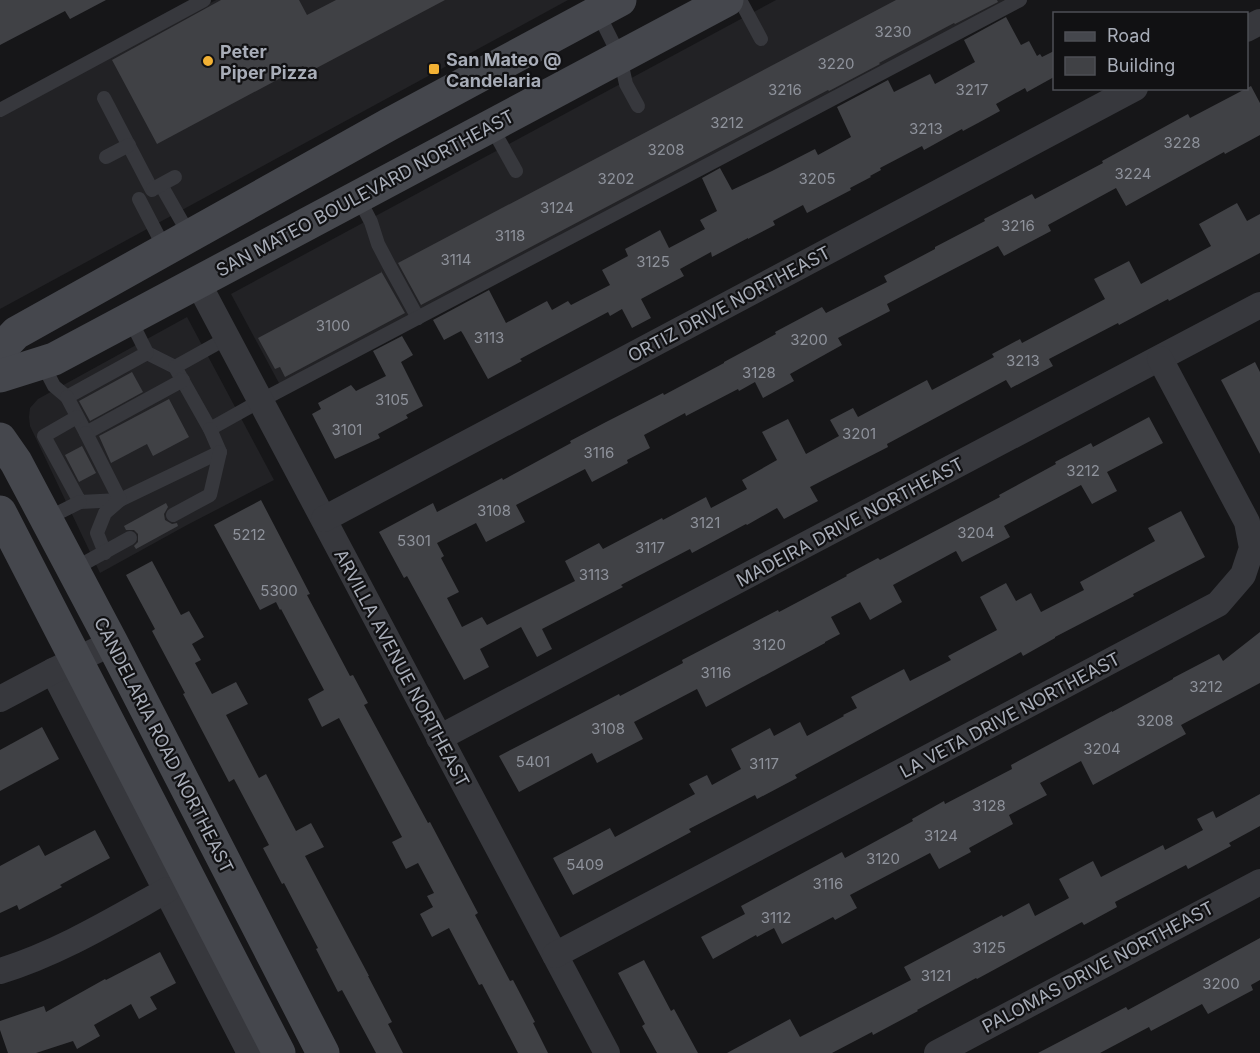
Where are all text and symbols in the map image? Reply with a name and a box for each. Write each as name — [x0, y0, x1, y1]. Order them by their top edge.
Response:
legend — [1053, 12, 1248, 90]
house number: 3230 — [874, 22, 912, 41]
text: Road — [1107, 25, 1150, 46]
place label: Peter Piper Pizza — [220, 41, 318, 83]
place label: San Mateo @ Candelaria — [446, 49, 562, 91]
marker: Peter Piper Pizza — [201, 54, 215, 68]
house number: 3220 — [817, 54, 855, 73]
text: Building — [1107, 55, 1175, 76]
marker: San Mateo @ Candelaria — [427, 62, 441, 76]
house number: 3216 — [768, 80, 802, 99]
house number: 3217 — [955, 80, 989, 99]
street label: SAN MATEO BOULEVARD NORTHEAST — [212, 105, 518, 281]
house number: 3212 — [710, 113, 744, 132]
house number: 3213 — [909, 119, 943, 138]
house number: 3228 — [1164, 133, 1200, 152]
house number: 3208 — [647, 140, 685, 159]
house number: 3224 — [1114, 164, 1152, 183]
house number: 3202 — [597, 169, 635, 188]
house number: 3205 — [799, 169, 836, 188]
house number: 3124 — [540, 198, 574, 217]
house number: 3216 — [1001, 216, 1035, 235]
house number: 3118 — [495, 226, 525, 245]
street label: ORTIZ DRIVE NORTHEAST — [624, 242, 834, 366]
house number: 3114 — [440, 250, 472, 269]
house number: 3125 — [636, 252, 670, 271]
house number: 3100 — [316, 316, 350, 335]
house number: 3113 — [474, 328, 504, 347]
house number: 3200 — [790, 330, 828, 349]
house number: 3213 — [1006, 351, 1040, 370]
house number: 3128 — [742, 363, 776, 382]
house number: 3105 — [375, 390, 409, 409]
house number: 3101 — [332, 420, 362, 439]
house number: 3201 — [842, 424, 876, 443]
house number: 3116 — [584, 443, 614, 462]
street label: MADEIRA DRIVE NORTHEAST — [733, 453, 967, 591]
house number: 3212 — [1066, 461, 1100, 480]
house number: 3108 — [477, 501, 511, 520]
house number: 3121 — [690, 513, 720, 532]
house number: 3204 — [957, 523, 995, 542]
house number: 5212 — [232, 525, 266, 544]
house number: 5301 — [397, 531, 431, 550]
house number: 3117 — [635, 538, 665, 557]
street label: ARVILLA AVENUE NORTHEAST — [330, 545, 474, 791]
house number: 3113 — [579, 565, 609, 584]
house number: 5300 — [260, 581, 298, 600]
street label: CANDELARIA ROAD NORTHEAST — [90, 613, 238, 877]
house number: 3120 — [752, 635, 786, 654]
street label: LA VETA DRIVE NORTHEAST — [896, 648, 1124, 782]
house number: 3116 — [701, 663, 731, 682]
house number: 3212 — [1189, 677, 1223, 696]
house number: 3208 — [1136, 711, 1174, 730]
house number: 3108 — [591, 719, 625, 738]
house number: 3204 — [1083, 739, 1121, 758]
house number: 5401 — [516, 752, 550, 771]
house number: 3117 — [749, 754, 779, 773]
house number: 3128 — [972, 796, 1006, 815]
house number: 3124 — [924, 826, 958, 845]
house number: 3120 — [866, 849, 900, 868]
house number: 5409 — [566, 855, 604, 874]
house number: 3116 — [813, 874, 843, 893]
street label: PALOMAS DRIVE NORTHEAST — [979, 897, 1217, 1037]
house number: 3112 — [761, 908, 791, 927]
house number: 3125 — [972, 938, 1006, 957]
house number: 3121 — [921, 966, 951, 985]
house number: 3200 — [1202, 974, 1240, 993]

